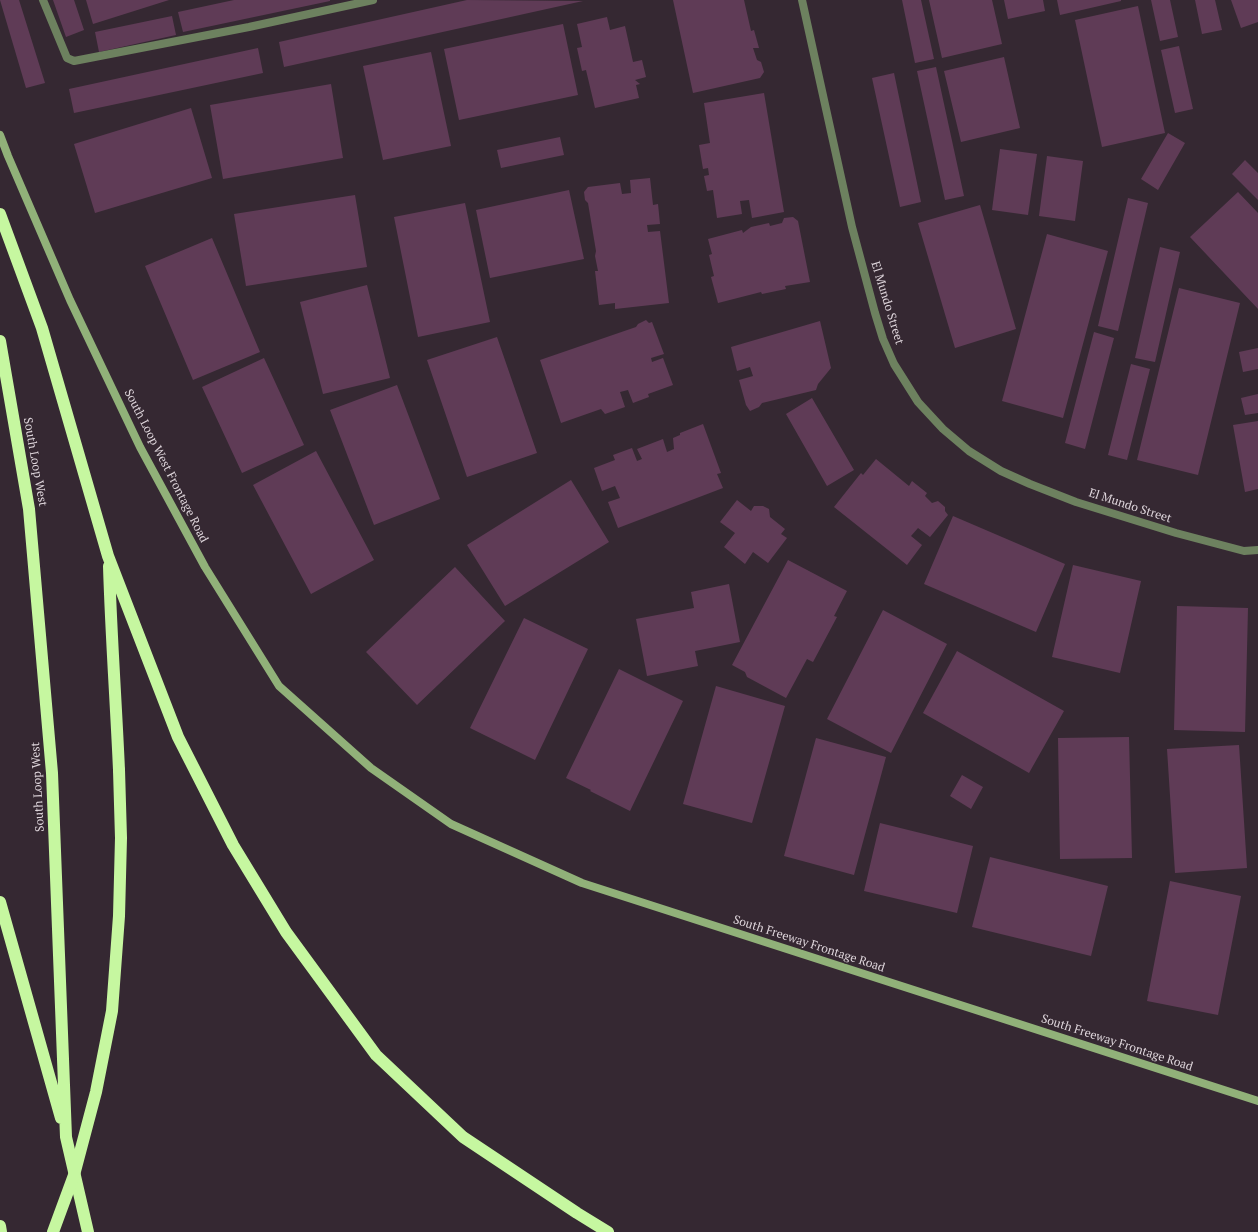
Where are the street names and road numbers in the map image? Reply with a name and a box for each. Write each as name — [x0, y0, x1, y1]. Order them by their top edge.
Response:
street label: El Mundo Street — [868, 260, 906, 346]
street label: South Loop West Frontage Road — [121, 387, 211, 545]
street label: South Loop West — [20, 416, 50, 508]
street label: El Mundo Street — [1087, 486, 1173, 526]
street label: South Loop West — [28, 742, 48, 832]
street label: South Freeway Frontage Road — [731, 913, 887, 975]
street label: South Freeway Frontage Road — [1039, 1012, 1195, 1074]

